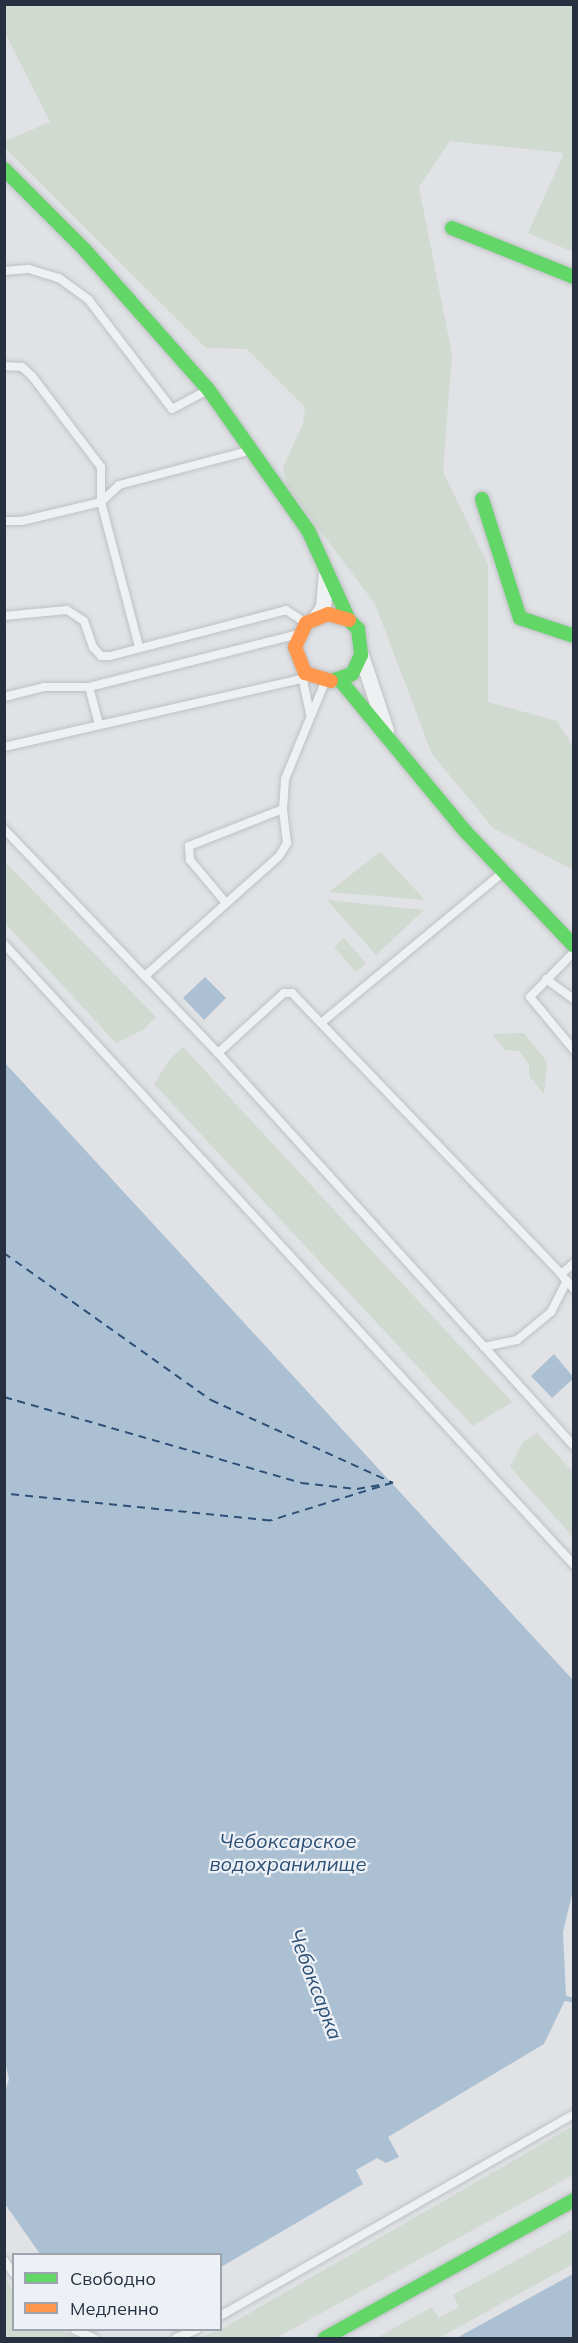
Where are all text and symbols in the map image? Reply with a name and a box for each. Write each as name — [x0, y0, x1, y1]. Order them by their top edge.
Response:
water label: Чебоксарское водохранилище — [209, 1829, 367, 1876]
water label: Чебоксарка — [284, 1925, 348, 2043]
legend — [12, 2253, 222, 2331]
text: Свободно — [70, 2267, 156, 2290]
text: Медленно — [70, 2297, 159, 2320]

